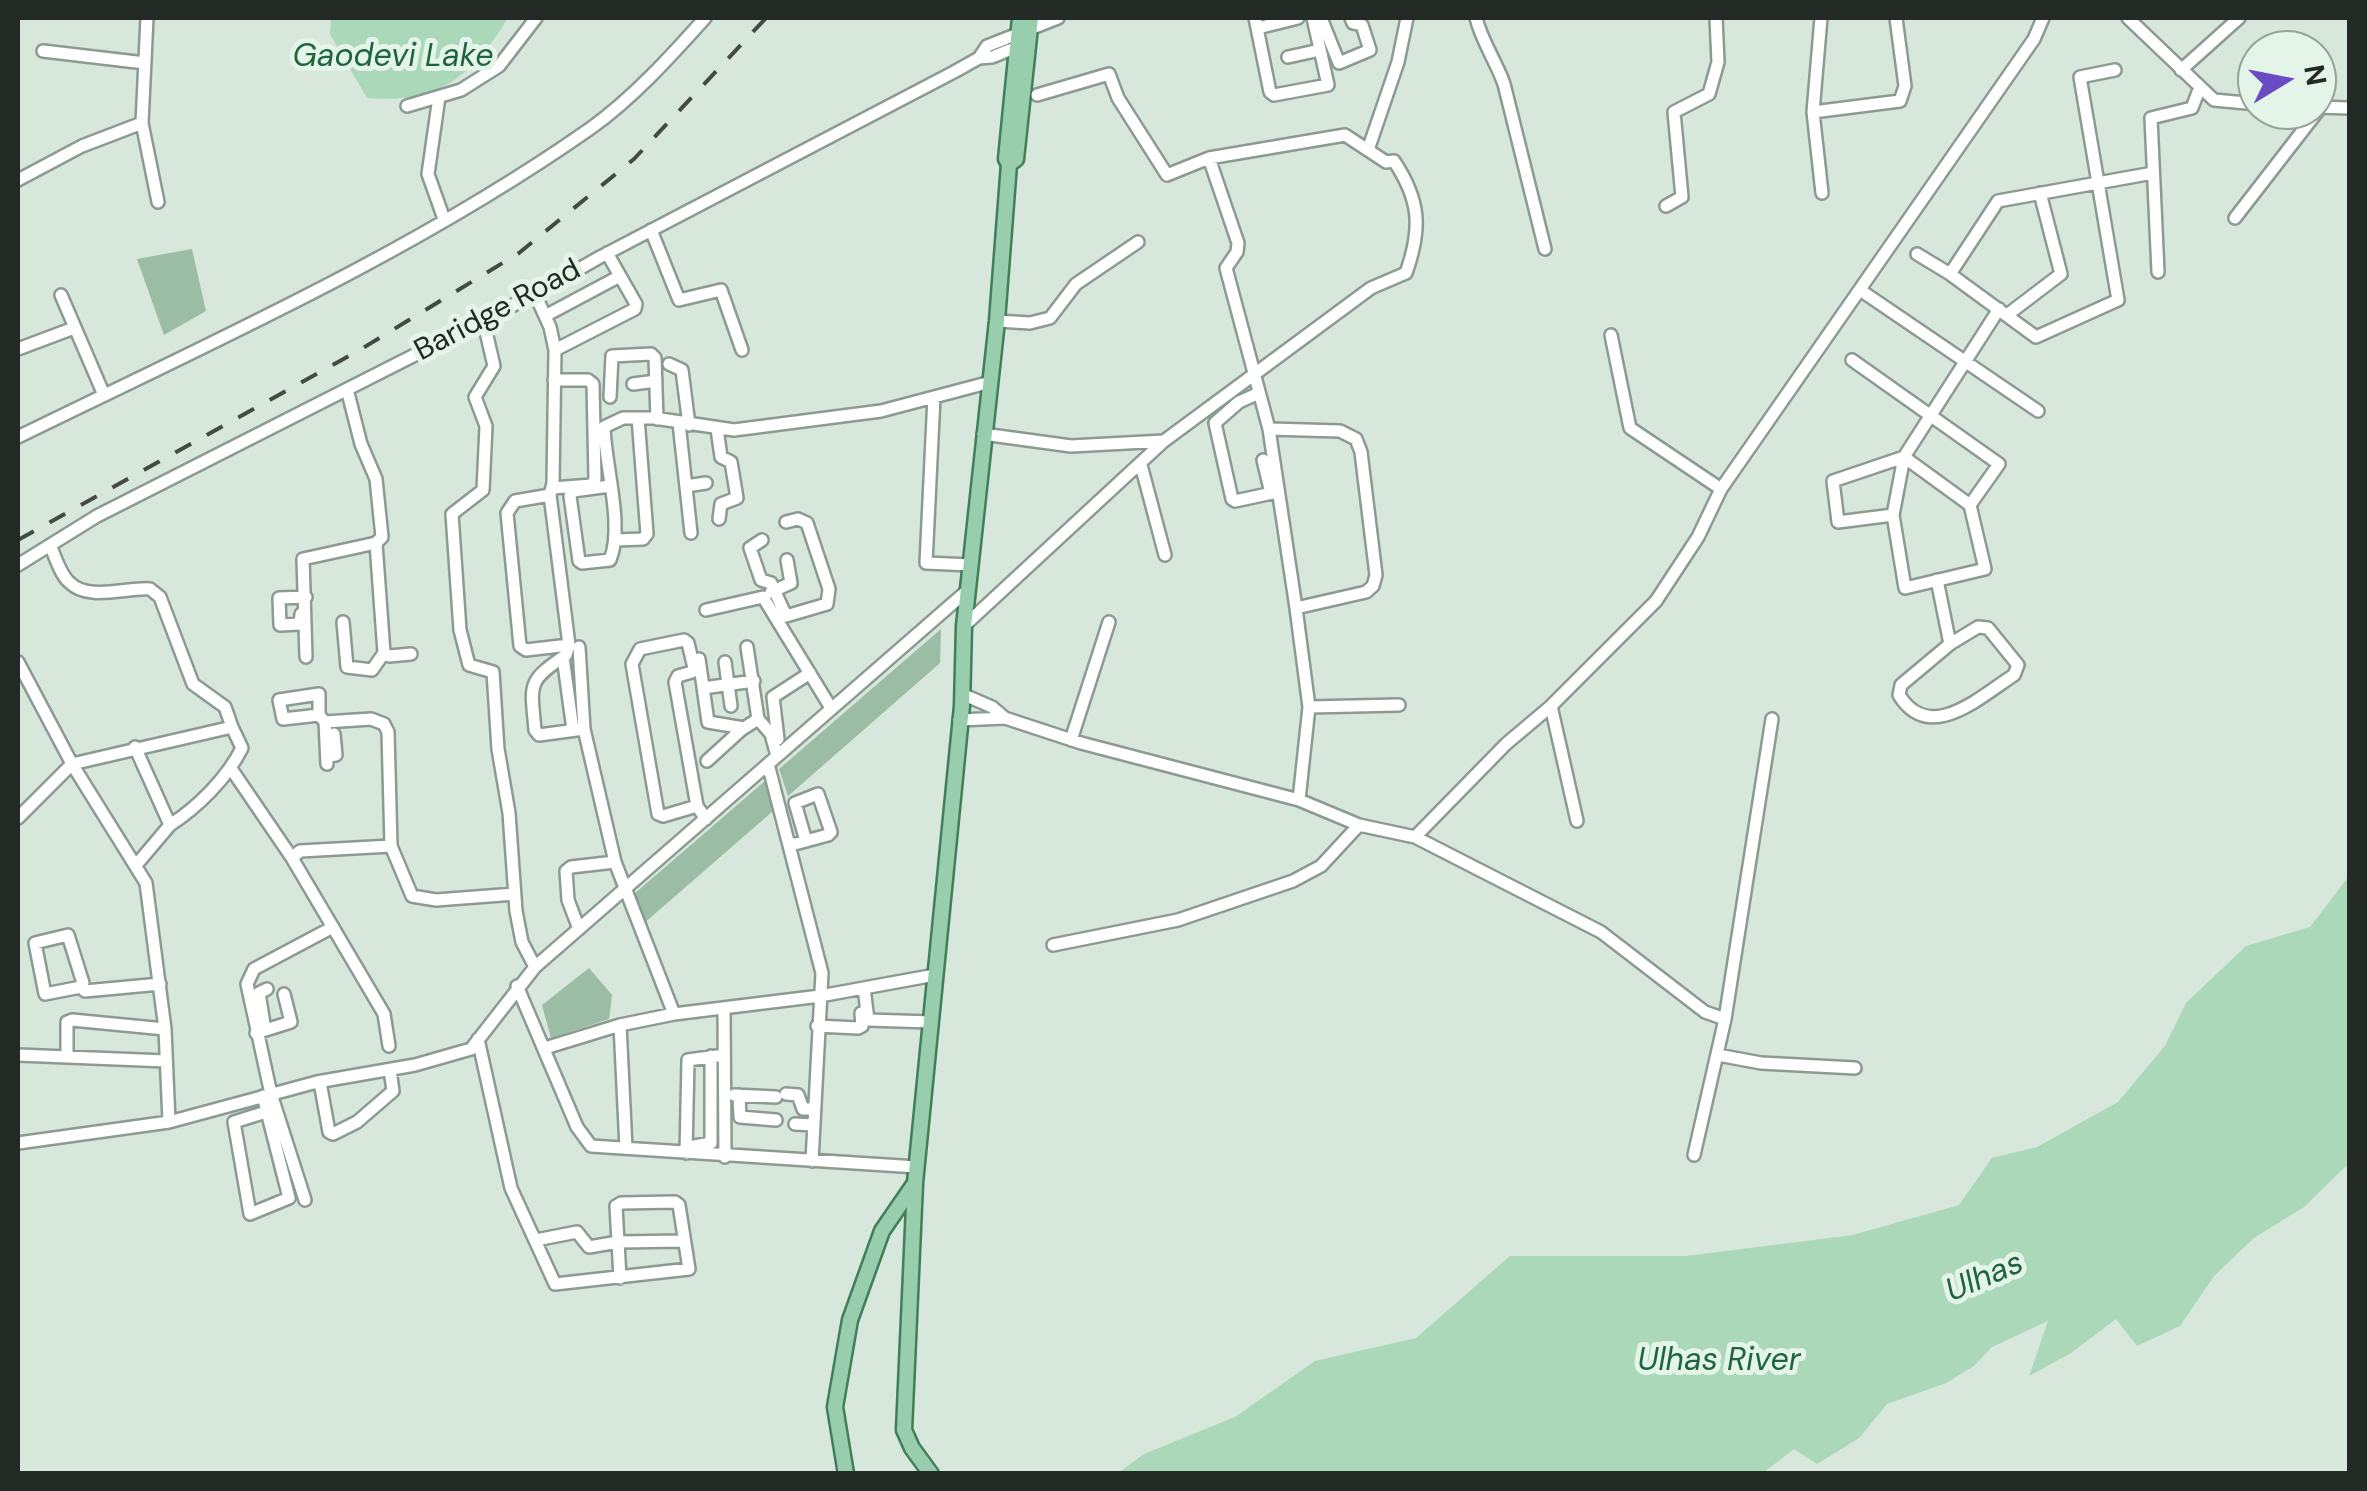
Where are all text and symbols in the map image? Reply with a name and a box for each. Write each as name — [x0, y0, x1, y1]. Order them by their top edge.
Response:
north arrow — [2237, 30, 2337, 130]
water label: Gaodevi Lake — [292, 39, 494, 77]
text: N — [2295, 62, 2335, 88]
street label: Baridge Road — [409, 252, 587, 370]
water label: Ulhas — [1941, 1245, 2029, 1311]
water label: Ulhas River — [1637, 1343, 1801, 1381]

